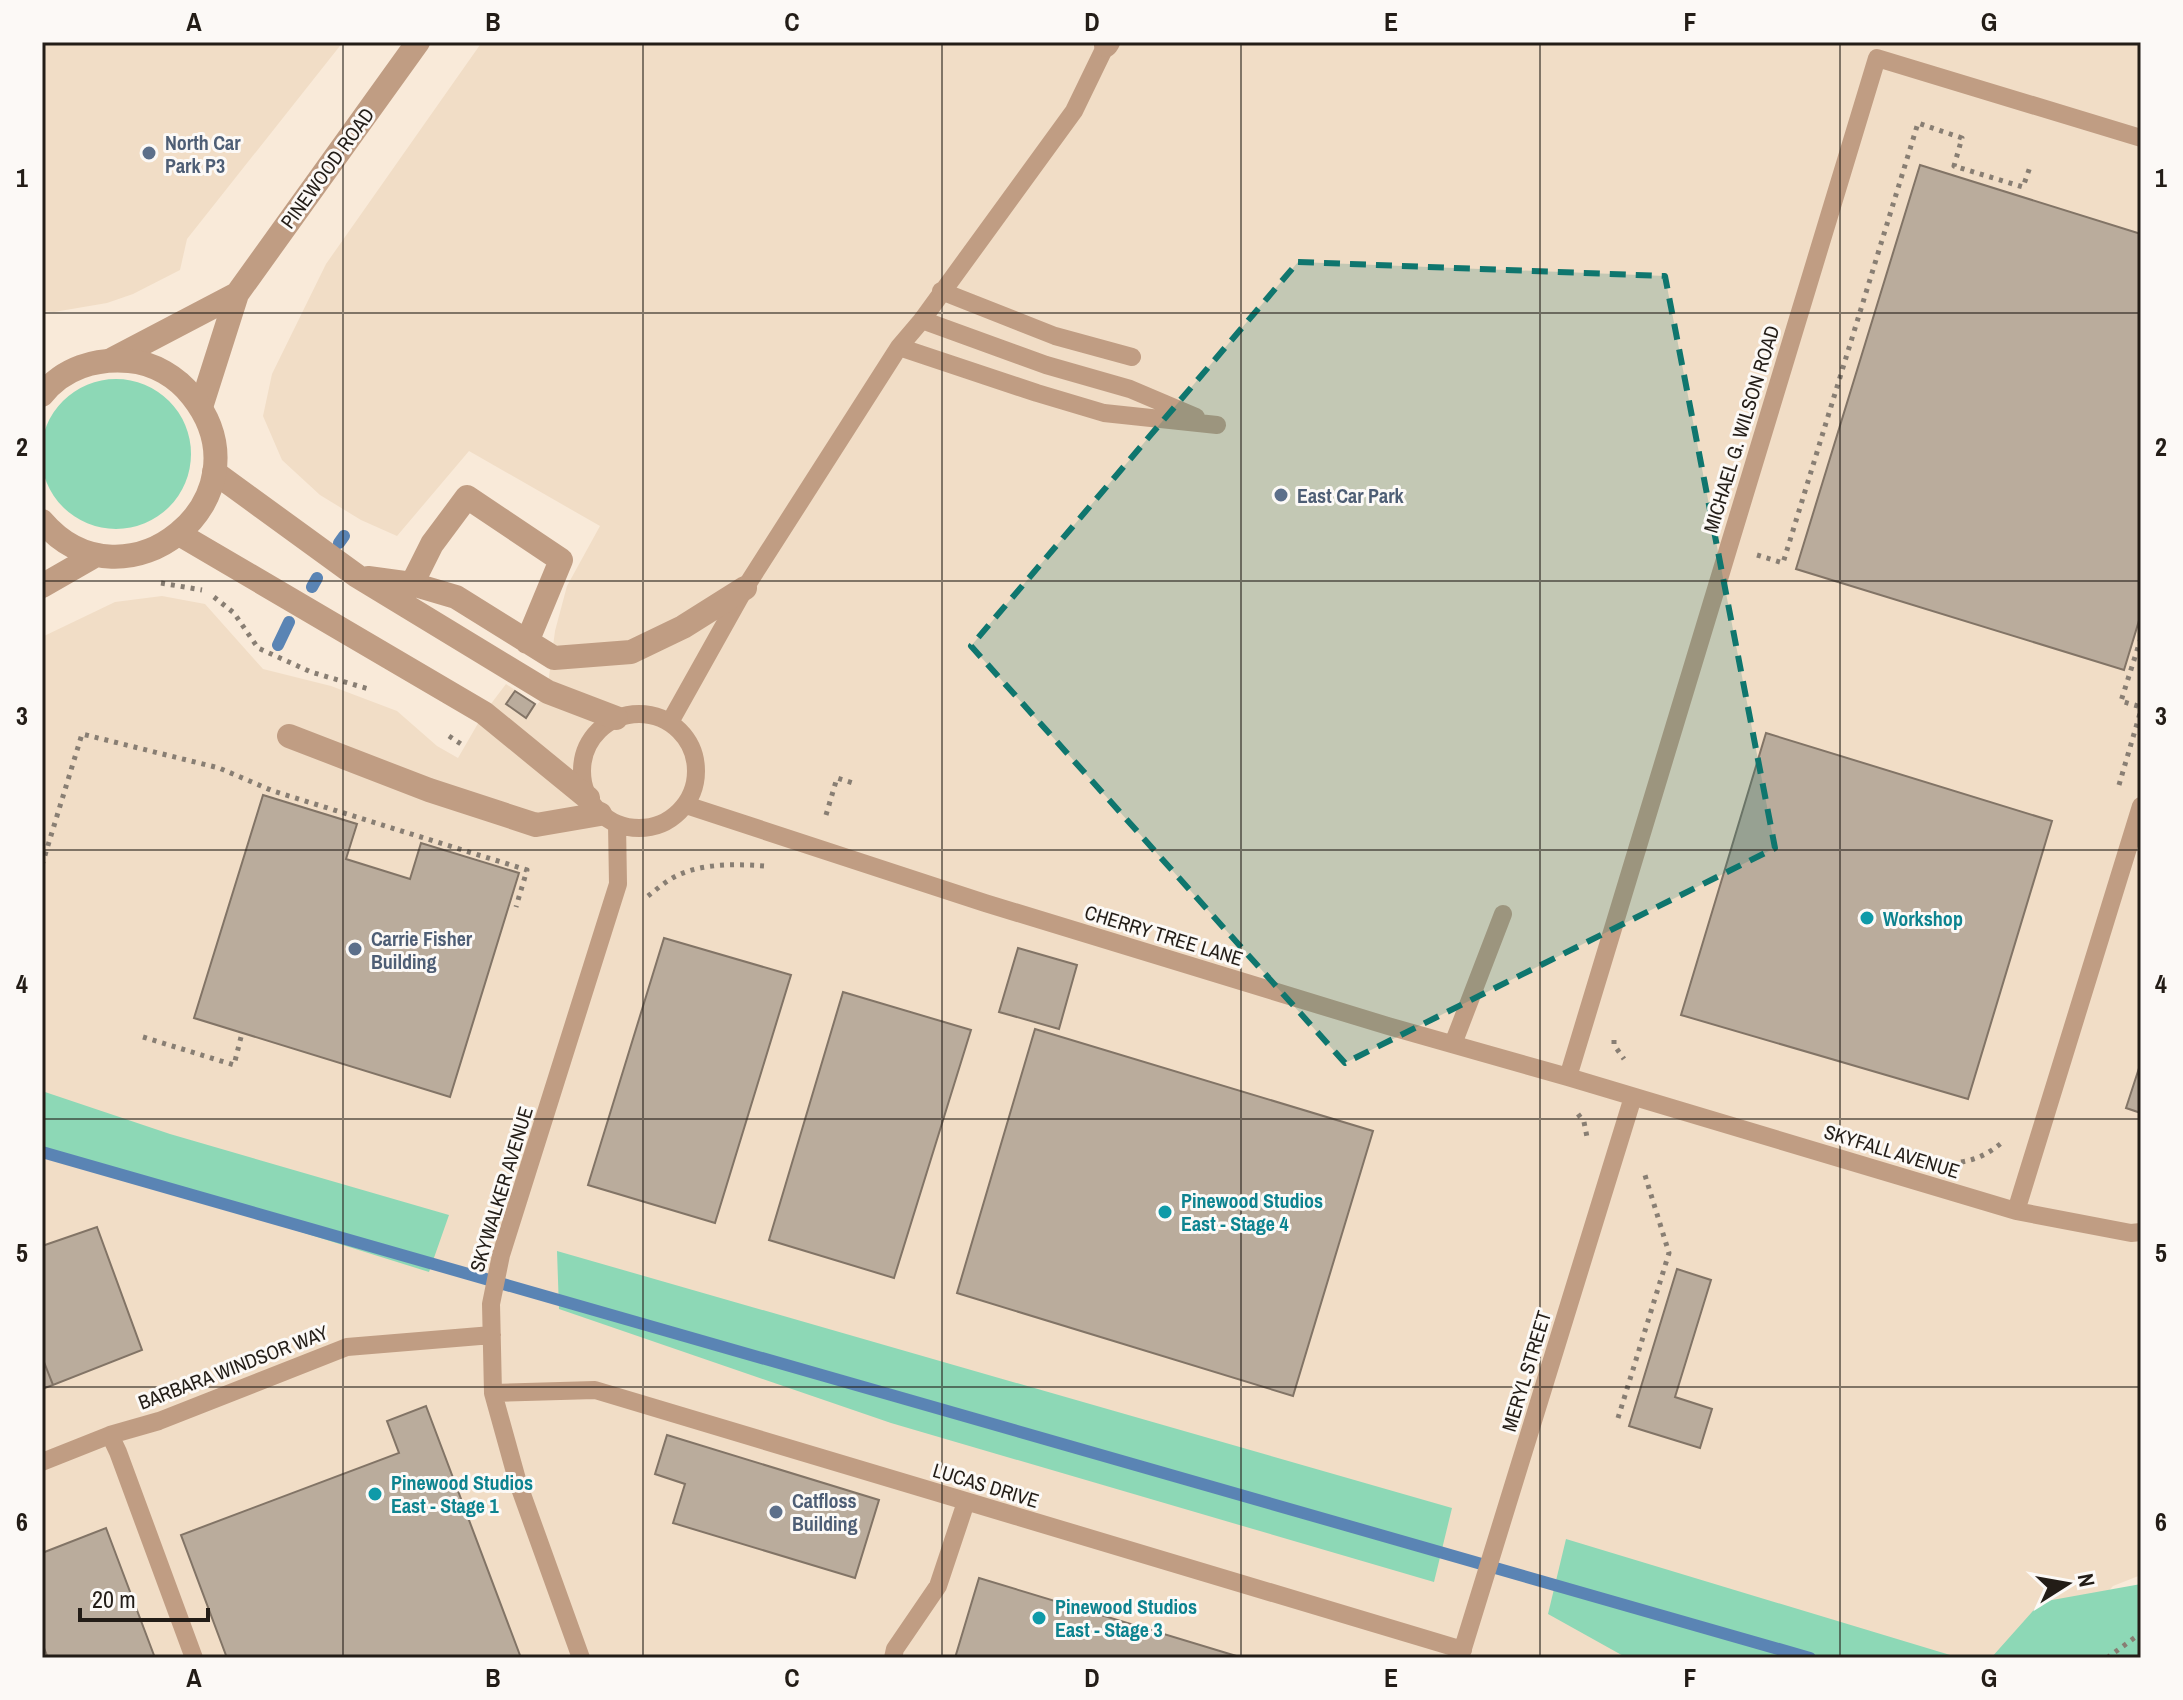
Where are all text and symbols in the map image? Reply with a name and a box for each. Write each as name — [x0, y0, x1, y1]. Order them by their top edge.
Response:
text: A — [186, 4, 202, 39]
text: B — [485, 4, 501, 39]
text: C — [784, 4, 800, 39]
text: D — [1084, 4, 1100, 39]
text: E — [1384, 4, 1398, 39]
text: F — [1683, 4, 1697, 39]
text: G — [1981, 4, 1997, 39]
street label: PINEWOOD ROAD — [274, 102, 380, 234]
place label: North Car Park P3 — [165, 129, 241, 179]
marker: North Car Park P3 — [140, 144, 158, 162]
text: 1 — [16, 160, 28, 195]
text: 1 — [2155, 160, 2167, 195]
street label: MICHAEL G. WILSON ROAD — [1697, 322, 1785, 536]
text: 2 — [16, 429, 28, 464]
text: 2 — [2155, 429, 2167, 464]
place label: East Car Park — [1297, 482, 1405, 509]
marker: East Car Park — [1272, 486, 1290, 504]
text: 3 — [16, 698, 28, 733]
text: 3 — [2155, 698, 2167, 733]
street label: CHERRY TREE LANE — [1082, 898, 1246, 972]
place label: Workshop — [1883, 905, 1963, 932]
marker: Workshop — [1858, 909, 1876, 927]
place label: Carrie Fisher Building — [371, 925, 473, 975]
marker: Carrie Fisher Building — [346, 940, 364, 958]
text: 4 — [16, 966, 28, 1001]
text: 4 — [2155, 966, 2167, 1001]
street label: SKYWALKER AVENUE — [463, 1103, 539, 1275]
street label: SKYFALL AVENUE — [1821, 1118, 1963, 1184]
place label: Pinewood Studios East - Stage 4 — [1181, 1187, 1323, 1237]
marker: Pinewood Studios East - Stage 4 — [1156, 1203, 1174, 1221]
text: 5 — [16, 1235, 28, 1270]
text: 5 — [2155, 1235, 2167, 1270]
street label: MERYL STREET — [1495, 1307, 1557, 1435]
street label: BARBARA WINDSOR WAY — [134, 1318, 332, 1416]
street label: LUCAS DRIVE — [930, 1456, 1042, 1514]
place label: Pinewood Studios East - Stage 1 — [391, 1469, 533, 1519]
marker: Pinewood Studios East - Stage 1 — [366, 1485, 384, 1503]
place label: Catfloss Building — [792, 1487, 858, 1537]
marker: Catfloss Building — [767, 1503, 785, 1521]
text: 6 — [16, 1504, 28, 1539]
text: 6 — [2155, 1504, 2167, 1539]
north arrow — [2027, 1544, 2107, 1624]
text: N — [2071, 1571, 2103, 1589]
scale bar — [80, 1572, 208, 1622]
text: 20 m — [92, 1583, 136, 1615]
place label: Pinewood Studios East - Stage 3 — [1055, 1593, 1197, 1643]
marker: Pinewood Studios East - Stage 3 — [1030, 1609, 1048, 1627]
text: A — [186, 1660, 202, 1695]
text: B — [485, 1660, 501, 1695]
text: C — [784, 1660, 800, 1695]
text: D — [1084, 1660, 1100, 1695]
text: E — [1384, 1660, 1398, 1695]
text: F — [1683, 1660, 1697, 1695]
text: G — [1981, 1660, 1997, 1695]

